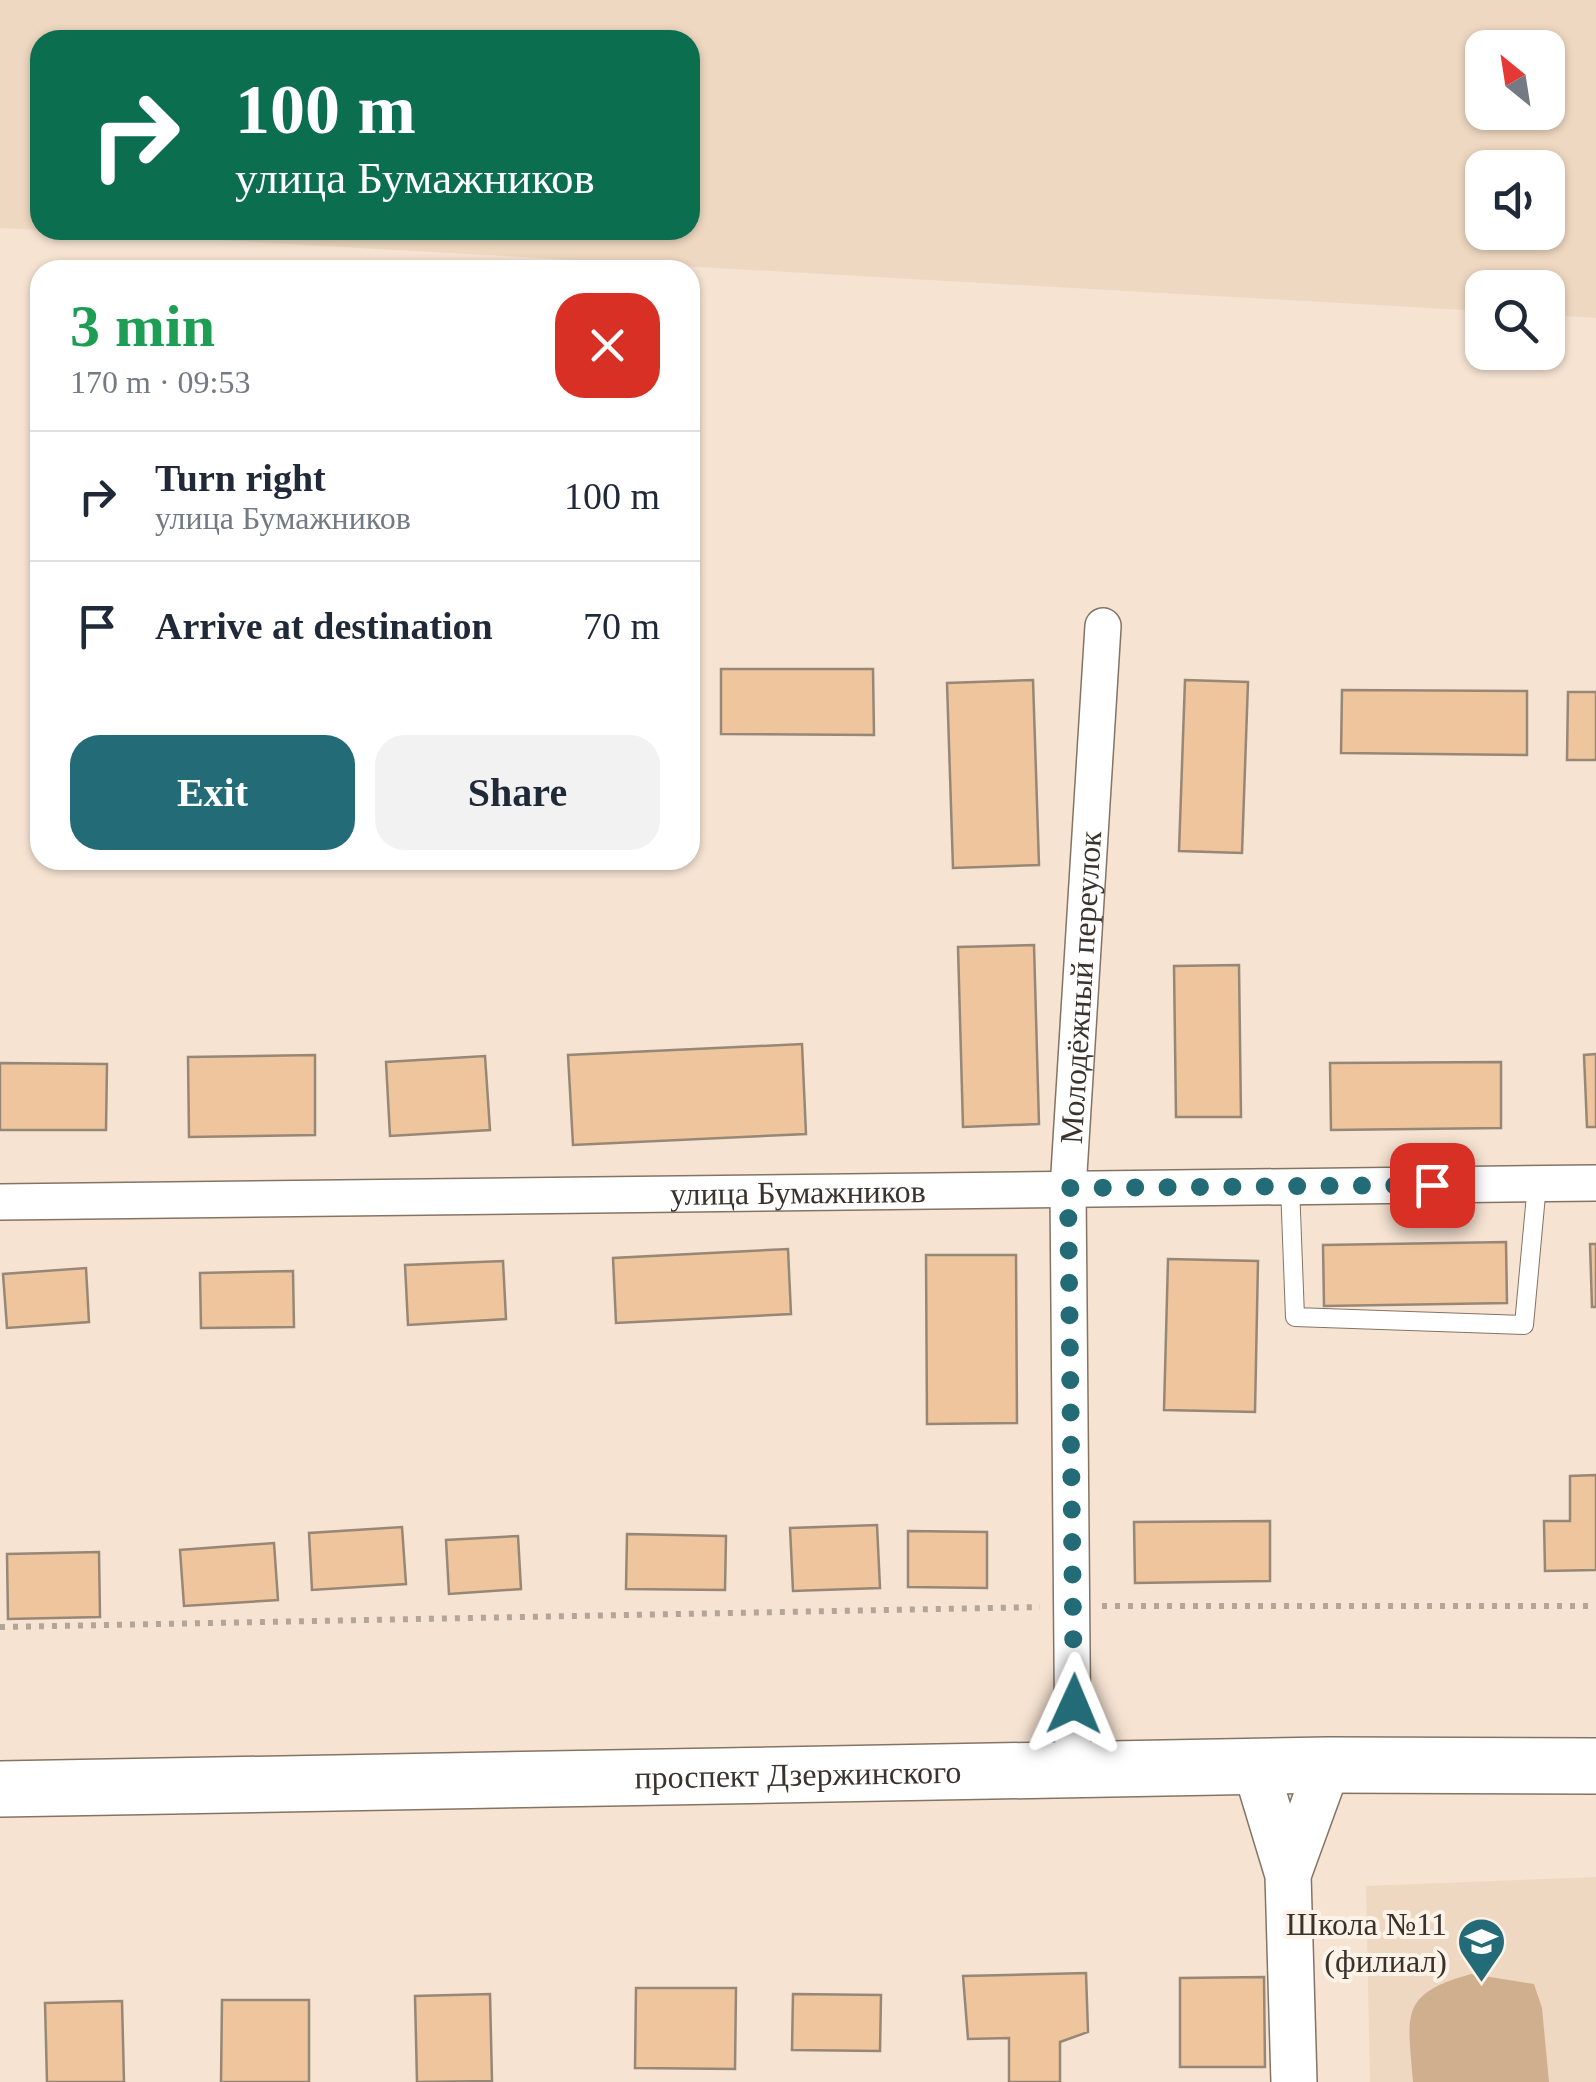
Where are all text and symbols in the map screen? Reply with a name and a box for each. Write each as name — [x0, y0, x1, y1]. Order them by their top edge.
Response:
north arrow — [1465, 30, 1565, 130]
map controls — [1465, 30, 1565, 370]
icon: right — [70, 70, 200, 200]
text: 100 m — [235, 71, 416, 148]
button: sound — [1465, 150, 1565, 250]
text: улица Бумажников — [235, 153, 595, 203]
button: search — [1465, 270, 1565, 370]
text: 3 min — [70, 293, 215, 359]
button: close — [555, 293, 660, 398]
text: 170 m · 09:53 — [70, 364, 250, 400]
text: Turn right — [155, 457, 326, 499]
icon: right — [70, 469, 125, 524]
text: 100 m — [564, 475, 660, 517]
text: улица Бумажников — [155, 500, 411, 536]
icon: arrive — [70, 599, 125, 654]
text: Arrive at destination — [155, 605, 493, 647]
text: 70 m — [583, 605, 660, 647]
button: Exit — [70, 735, 355, 850]
button: Share — [375, 735, 660, 850]
street label: Молодёжный переулок — [1053, 829, 1108, 1145]
pin — [1390, 1143, 1475, 1228]
icon: arrive — [1405, 1158, 1460, 1213]
street label: улица Бумажников — [670, 1173, 926, 1212]
position arrow — [1022, 1652, 1126, 1756]
street label: проспект Дзержинского — [634, 1754, 962, 1796]
place label: Школа №11 (филиал) — [1286, 1906, 1447, 1979]
school or university icon: Школа №11 (филиал) — [1456, 1916, 1508, 1984]

